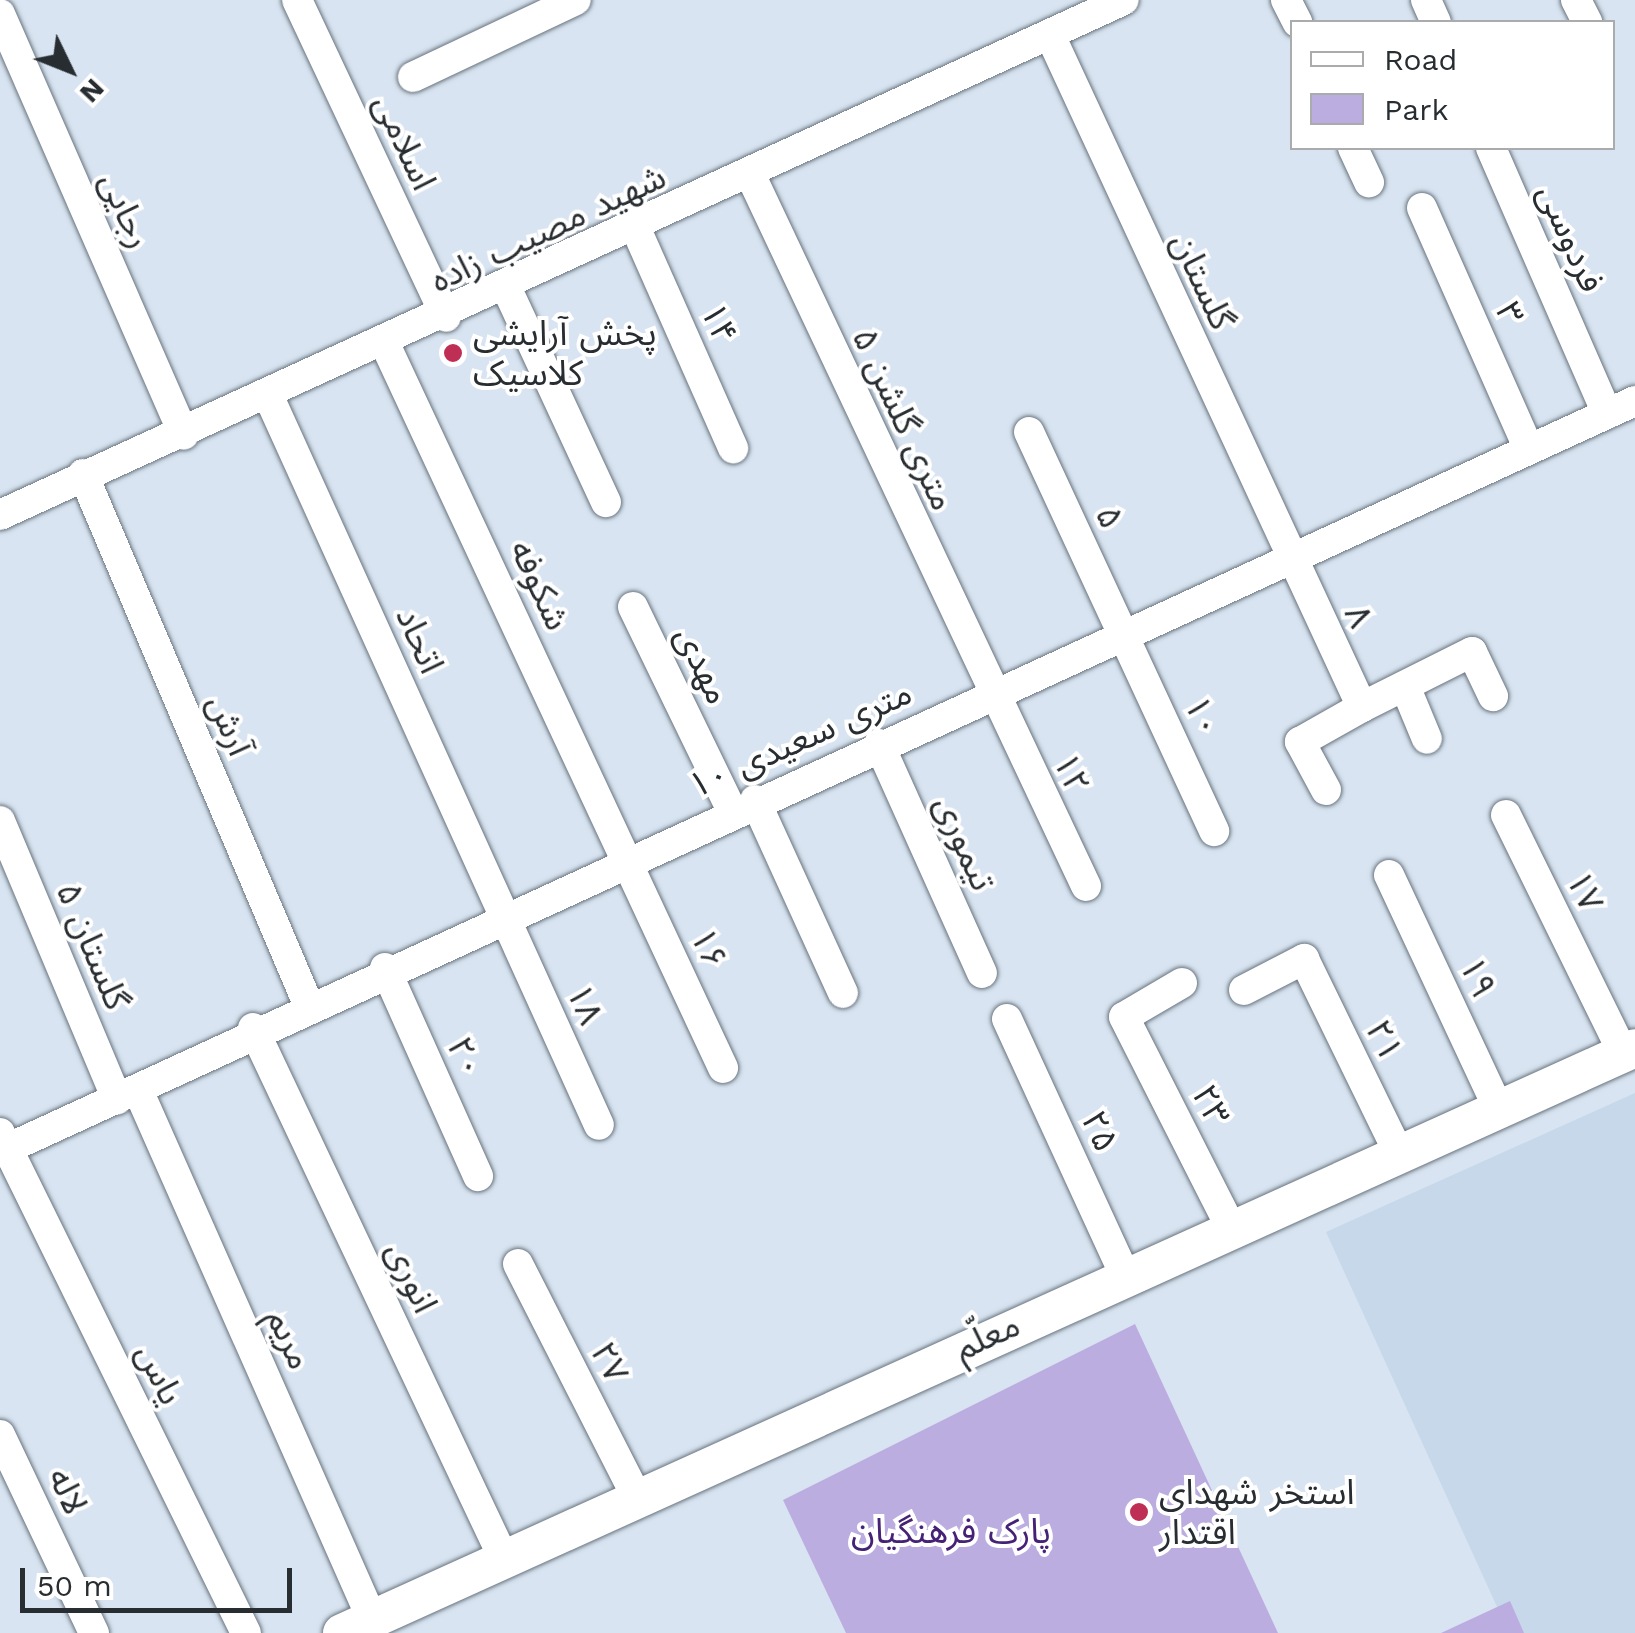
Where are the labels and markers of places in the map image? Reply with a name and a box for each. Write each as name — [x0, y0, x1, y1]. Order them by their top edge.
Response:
place label: پخش آرایشی کلاسیک — [473, 312, 657, 394]
marker: پخش آرایشی کلاسیک — [442, 342, 464, 364]
place label: استخر شهدای اقتدار — [1159, 1471, 1355, 1553]
marker: استخر شهدای اقتدار — [1128, 1501, 1150, 1523]

